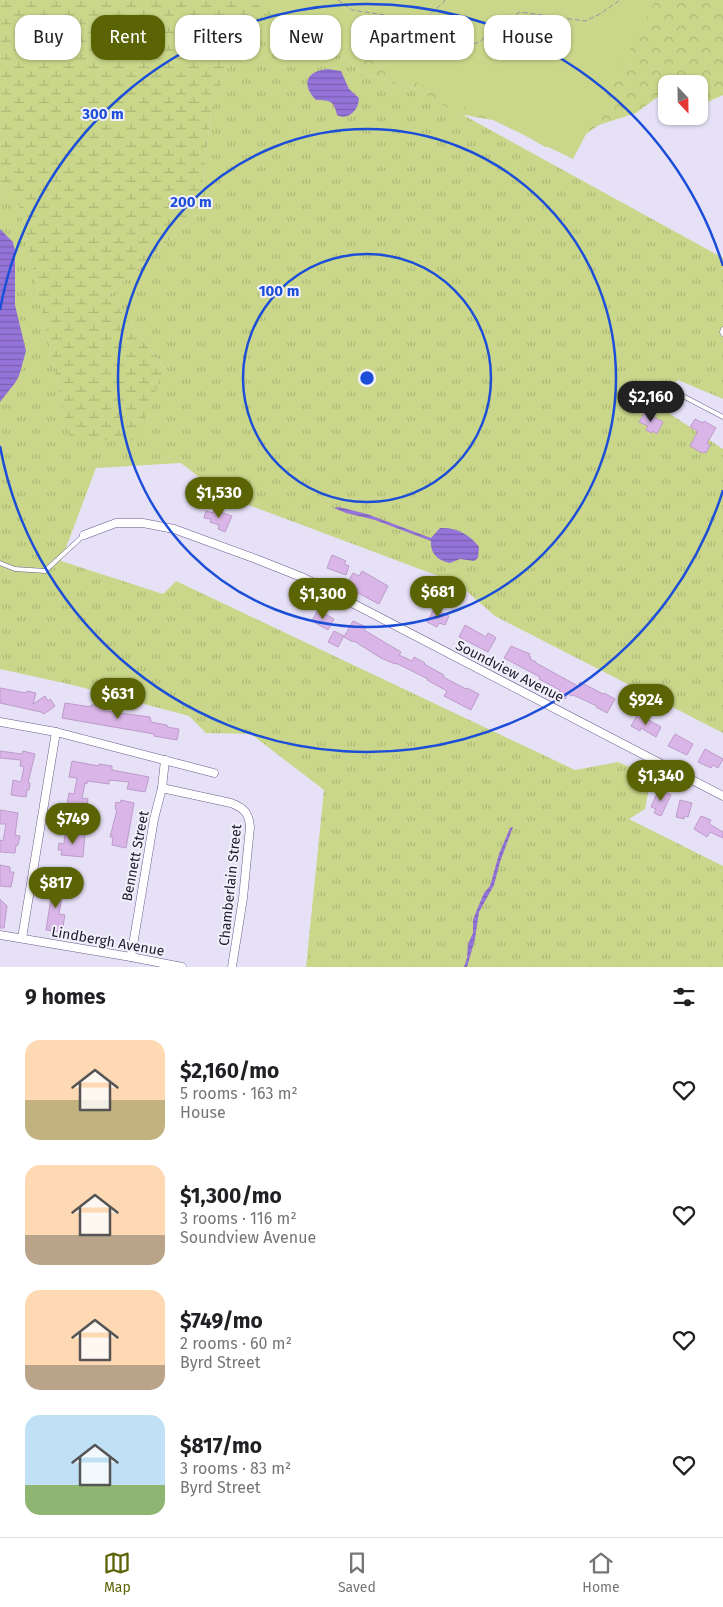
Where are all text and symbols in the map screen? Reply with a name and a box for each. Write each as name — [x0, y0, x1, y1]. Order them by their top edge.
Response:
chip: Buy — [15, 15, 81, 60]
chip: Rent — [91, 15, 165, 60]
chip: Filters — [175, 15, 260, 60]
chip: New — [270, 15, 341, 60]
chip: Apartment — [351, 15, 474, 60]
chip: House — [484, 15, 571, 60]
north arrow — [658, 75, 708, 125]
map controls — [658, 75, 708, 125]
text: 300 m — [81, 105, 124, 123]
text: 200 m — [170, 193, 212, 211]
text: 100 m — [259, 282, 299, 300]
centre of rings — [358, 369, 376, 387]
pin: $2,160 — [610, 380, 692, 423]
text: $2,160 — [629, 387, 673, 406]
pin: $1,530 — [178, 476, 260, 519]
text: $1,530 — [196, 483, 242, 502]
pin: $681 — [408, 576, 468, 618]
pin: $1,300 — [282, 578, 364, 620]
text: $681 — [421, 582, 455, 601]
text: $1,300 — [300, 584, 346, 603]
street label: Soundview Avenue — [453, 637, 567, 706]
pin: $631 — [88, 678, 148, 720]
text: $631 — [101, 684, 135, 703]
pin: $924 — [616, 684, 676, 726]
text: $924 — [629, 690, 663, 709]
pin: $1,340 — [620, 760, 702, 802]
text: $1,340 — [638, 766, 684, 785]
pin: $749 — [43, 802, 103, 845]
street label: Bennett Street — [118, 808, 153, 903]
text: $749 — [57, 809, 90, 828]
street label: Chamberlain Street — [216, 822, 245, 947]
pin: $817 — [26, 866, 86, 909]
text: $817 — [40, 873, 72, 892]
street label: Lindbergh Avenue — [50, 923, 166, 960]
icon: filters — [670, 983, 698, 1011]
text: 9 homes — [25, 984, 106, 1010]
text: $2,160/mo — [180, 1058, 279, 1084]
icon: home — [65, 1060, 125, 1120]
icon: heart — [670, 1076, 698, 1104]
text: 5 rooms · 163 m² — [180, 1084, 298, 1103]
text: House — [180, 1103, 226, 1122]
text: $1,300/mo — [180, 1183, 282, 1209]
icon: home — [65, 1185, 125, 1245]
icon: heart — [670, 1201, 698, 1229]
text: 3 rooms · 116 m² — [180, 1209, 297, 1228]
text: Soundview Avenue — [180, 1228, 316, 1247]
text: $749/mo — [180, 1308, 263, 1334]
icon: home — [65, 1310, 125, 1370]
icon: heart — [670, 1326, 698, 1354]
text: 2 rooms · 60 m² — [180, 1334, 292, 1353]
text: Byrd Street — [180, 1353, 261, 1372]
text: $817/mo — [180, 1433, 262, 1459]
icon: home — [65, 1435, 125, 1495]
icon: heart — [670, 1451, 698, 1479]
text: 3 rooms · 83 m² — [180, 1459, 291, 1478]
text: Byrd Street — [180, 1478, 261, 1497]
tab: Map — [103, 1549, 131, 1596]
tab: Saved — [338, 1549, 376, 1596]
tab: Home — [582, 1549, 620, 1596]

